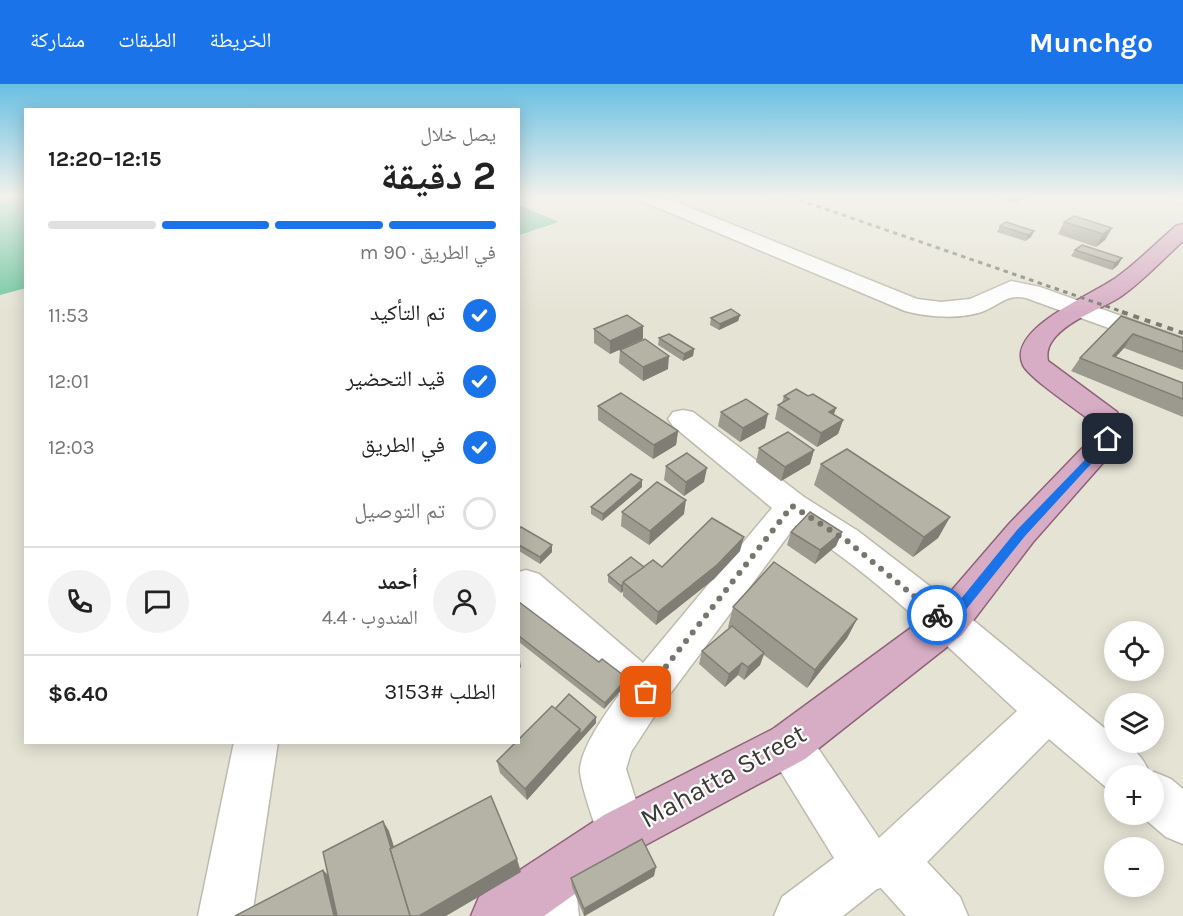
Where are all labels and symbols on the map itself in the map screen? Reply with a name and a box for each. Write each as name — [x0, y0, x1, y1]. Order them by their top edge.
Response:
pin — [1082, 413, 1133, 464]
courier — [907, 585, 967, 645]
pin — [620, 666, 671, 717]
street label: Mahatta Street — [635, 717, 811, 835]

